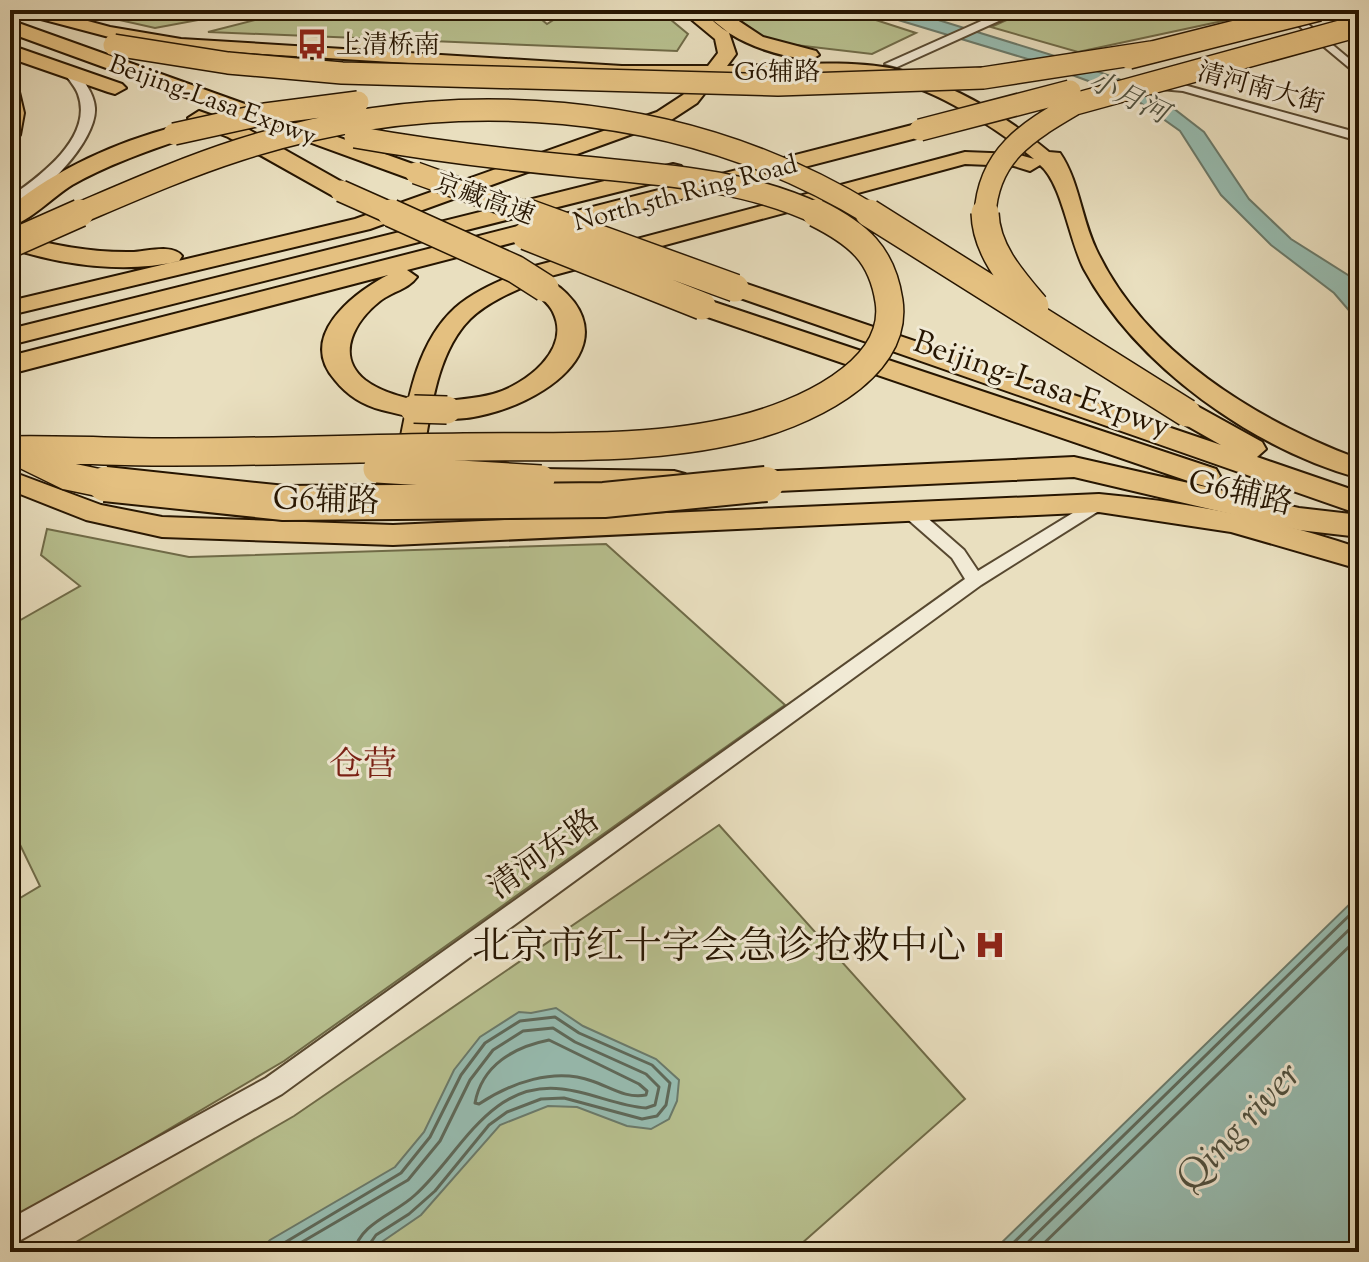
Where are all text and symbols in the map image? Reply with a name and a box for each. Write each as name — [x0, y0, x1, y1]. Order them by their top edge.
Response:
bus stop icon: 上清桥南 — [295, 27, 329, 61]
place label: 上清桥南 — [336, 28, 440, 65]
street label: Beijing-Lasa Expwy — [103, 47, 321, 156]
street label: G6辅路 — [734, 55, 820, 92]
street label: 清河南大街 — [1193, 55, 1328, 124]
water label: 小月河 — [1081, 62, 1179, 137]
street label: North 5th Ring Road — [570, 147, 802, 242]
street label: 京藏高速 — [429, 165, 539, 236]
street label: Beijing-Lasa Expwy — [907, 320, 1175, 451]
street label: G6辅路 — [1183, 460, 1297, 528]
street label: G6辅路 — [272, 477, 380, 527]
district label: 仓营 — [329, 742, 397, 791]
street label: 清河东路 — [479, 799, 610, 912]
place label: 北京市红十字会急诊抢救中心 — [472, 922, 966, 976]
hospital icon: 北京市红十字会急诊抢救中心 — [973, 928, 1007, 962]
water label: Qing river — [1165, 1050, 1316, 1206]

